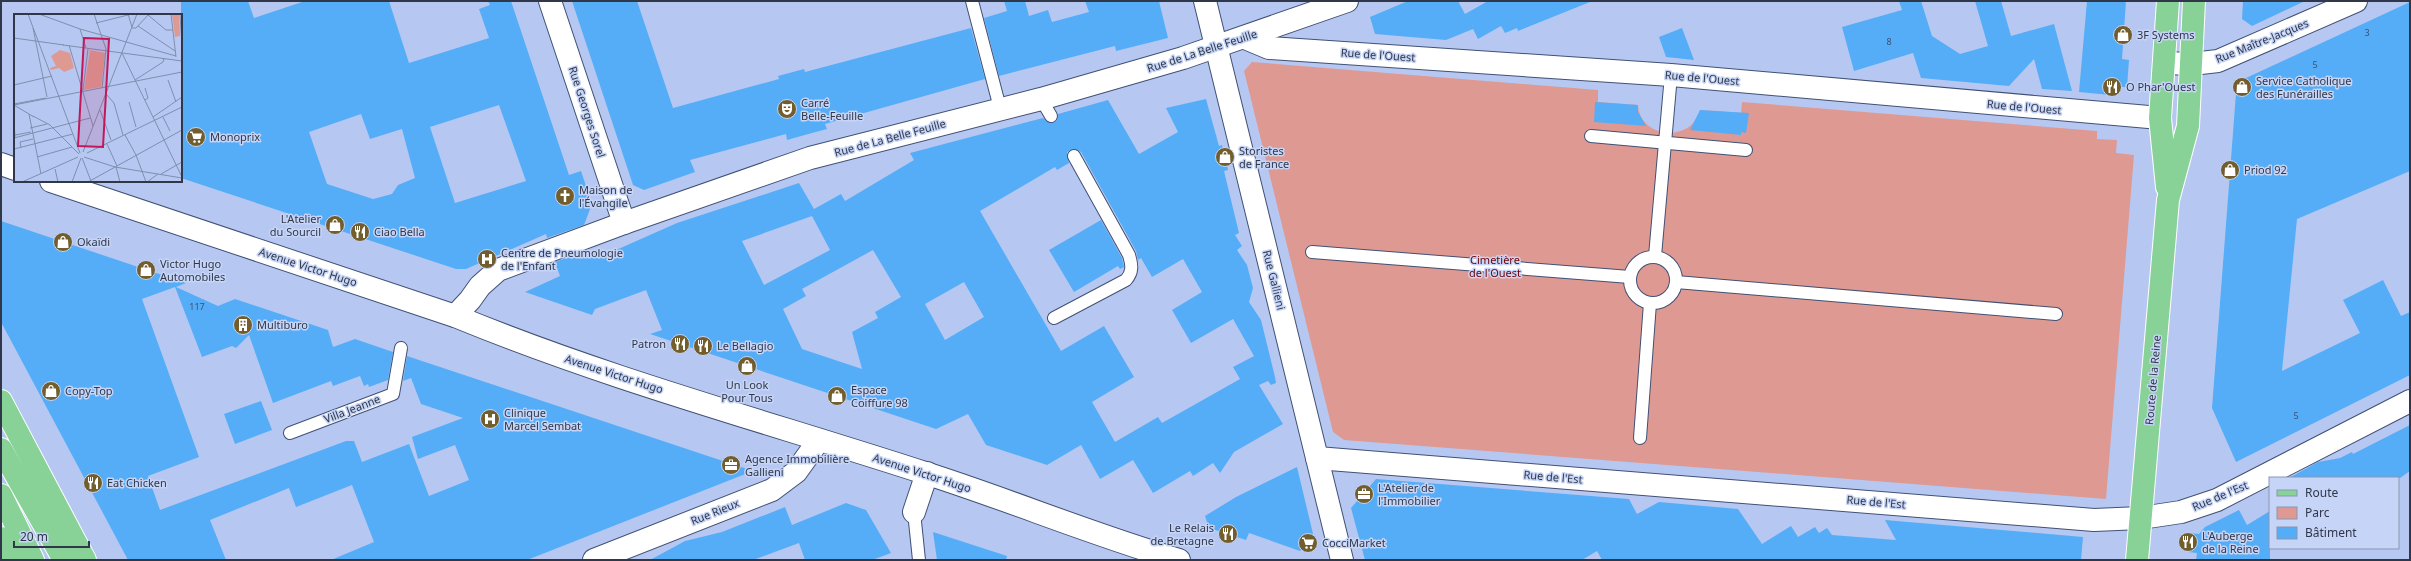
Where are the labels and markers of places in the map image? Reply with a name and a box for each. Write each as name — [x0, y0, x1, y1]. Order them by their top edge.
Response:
shop icon: 3F Systems — [2112, 24, 2134, 46]
place label: 3F Systems — [2137, 27, 2195, 42]
place label: Service Catholique des Funérailles — [2256, 73, 2352, 101]
restaurant icon: O Phar'Ouest — [2101, 76, 2123, 98]
shop icon: Service Catholique des Funérailles — [2231, 76, 2253, 98]
place label: O Phar'Ouest — [2126, 79, 2195, 94]
place label: Carré Belle-Feuille — [801, 95, 863, 123]
theatre icon: Carré Belle-Feuille — [776, 98, 798, 120]
supermarket icon: Monoprix — [185, 126, 207, 148]
place label: Monoprix — [210, 129, 260, 144]
place label: Storistes de France — [1239, 143, 1289, 171]
shop icon: Storistes de France — [1214, 146, 1236, 168]
shop icon: Priod 92 — [2219, 159, 2241, 181]
place label: Priod 92 — [2244, 162, 2287, 177]
place label: Maison de l'Évangile — [579, 182, 633, 210]
church icon: Maison de l'Évangile — [554, 185, 576, 207]
place label: L'Atelier du Sourcil — [270, 211, 321, 239]
shop icon: L'Atelier du Sourcil — [324, 214, 346, 236]
restaurant icon: Ciao Bella — [349, 221, 371, 243]
place label: Ciao Bella — [374, 224, 425, 239]
shop icon: Okaïdi — [52, 231, 74, 253]
place label: Okaïdi — [77, 234, 110, 249]
place label: Centre de Pneumologie de l'Enfant — [501, 245, 623, 273]
hospital icon: Centre de Pneumologie de l'Enfant — [476, 248, 498, 270]
place label: Victor Hugo Automobiles — [160, 256, 225, 284]
shop icon: Victor Hugo Automobiles — [135, 259, 157, 281]
building icon: Multiburo — [232, 314, 254, 336]
place label: Multiburo — [257, 317, 308, 332]
restaurant icon: Patron — [669, 333, 691, 355]
restaurant icon: Le Bellagio — [692, 335, 714, 357]
place label: Patron — [631, 336, 666, 351]
place label: Le Bellagio — [717, 338, 774, 353]
shop icon: Un Look Pour Tous — [736, 355, 758, 377]
place label: Un Look Pour Tous — [721, 377, 773, 405]
shop icon: Copy-Top — [40, 380, 62, 402]
place label: Espace Coiffure 98 — [851, 382, 908, 410]
place label: Copy-Top — [65, 383, 113, 398]
shop icon: Espace Coiffure 98 — [826, 385, 848, 407]
place label: Clinique Marcel Sembat — [504, 405, 581, 433]
hospital icon: Clinique Marcel Sembat — [479, 408, 501, 430]
place label: Agence Immobilière Gallieni — [745, 451, 849, 479]
office icon: Agence Immobilière Gallieni — [720, 454, 742, 476]
restaurant icon: Eat Chicken — [82, 472, 104, 494]
place label: Eat Chicken — [107, 475, 167, 490]
place label: L'Atelier de l'Immobilier — [1378, 480, 1441, 508]
office icon: L'Atelier de l'Immobilier — [1353, 483, 1375, 505]
place label: Le Relais de Bretagne — [1151, 520, 1214, 548]
restaurant icon: Le Relais de Bretagne — [1217, 523, 1239, 545]
place label: L'Auberge de la Reine — [2202, 528, 2259, 556]
restaurant icon: L'Auberge de la Reine — [2177, 531, 2199, 553]
supermarket icon: CocciMarket — [1297, 532, 1319, 554]
place label: CocciMarket — [1322, 535, 1386, 550]

